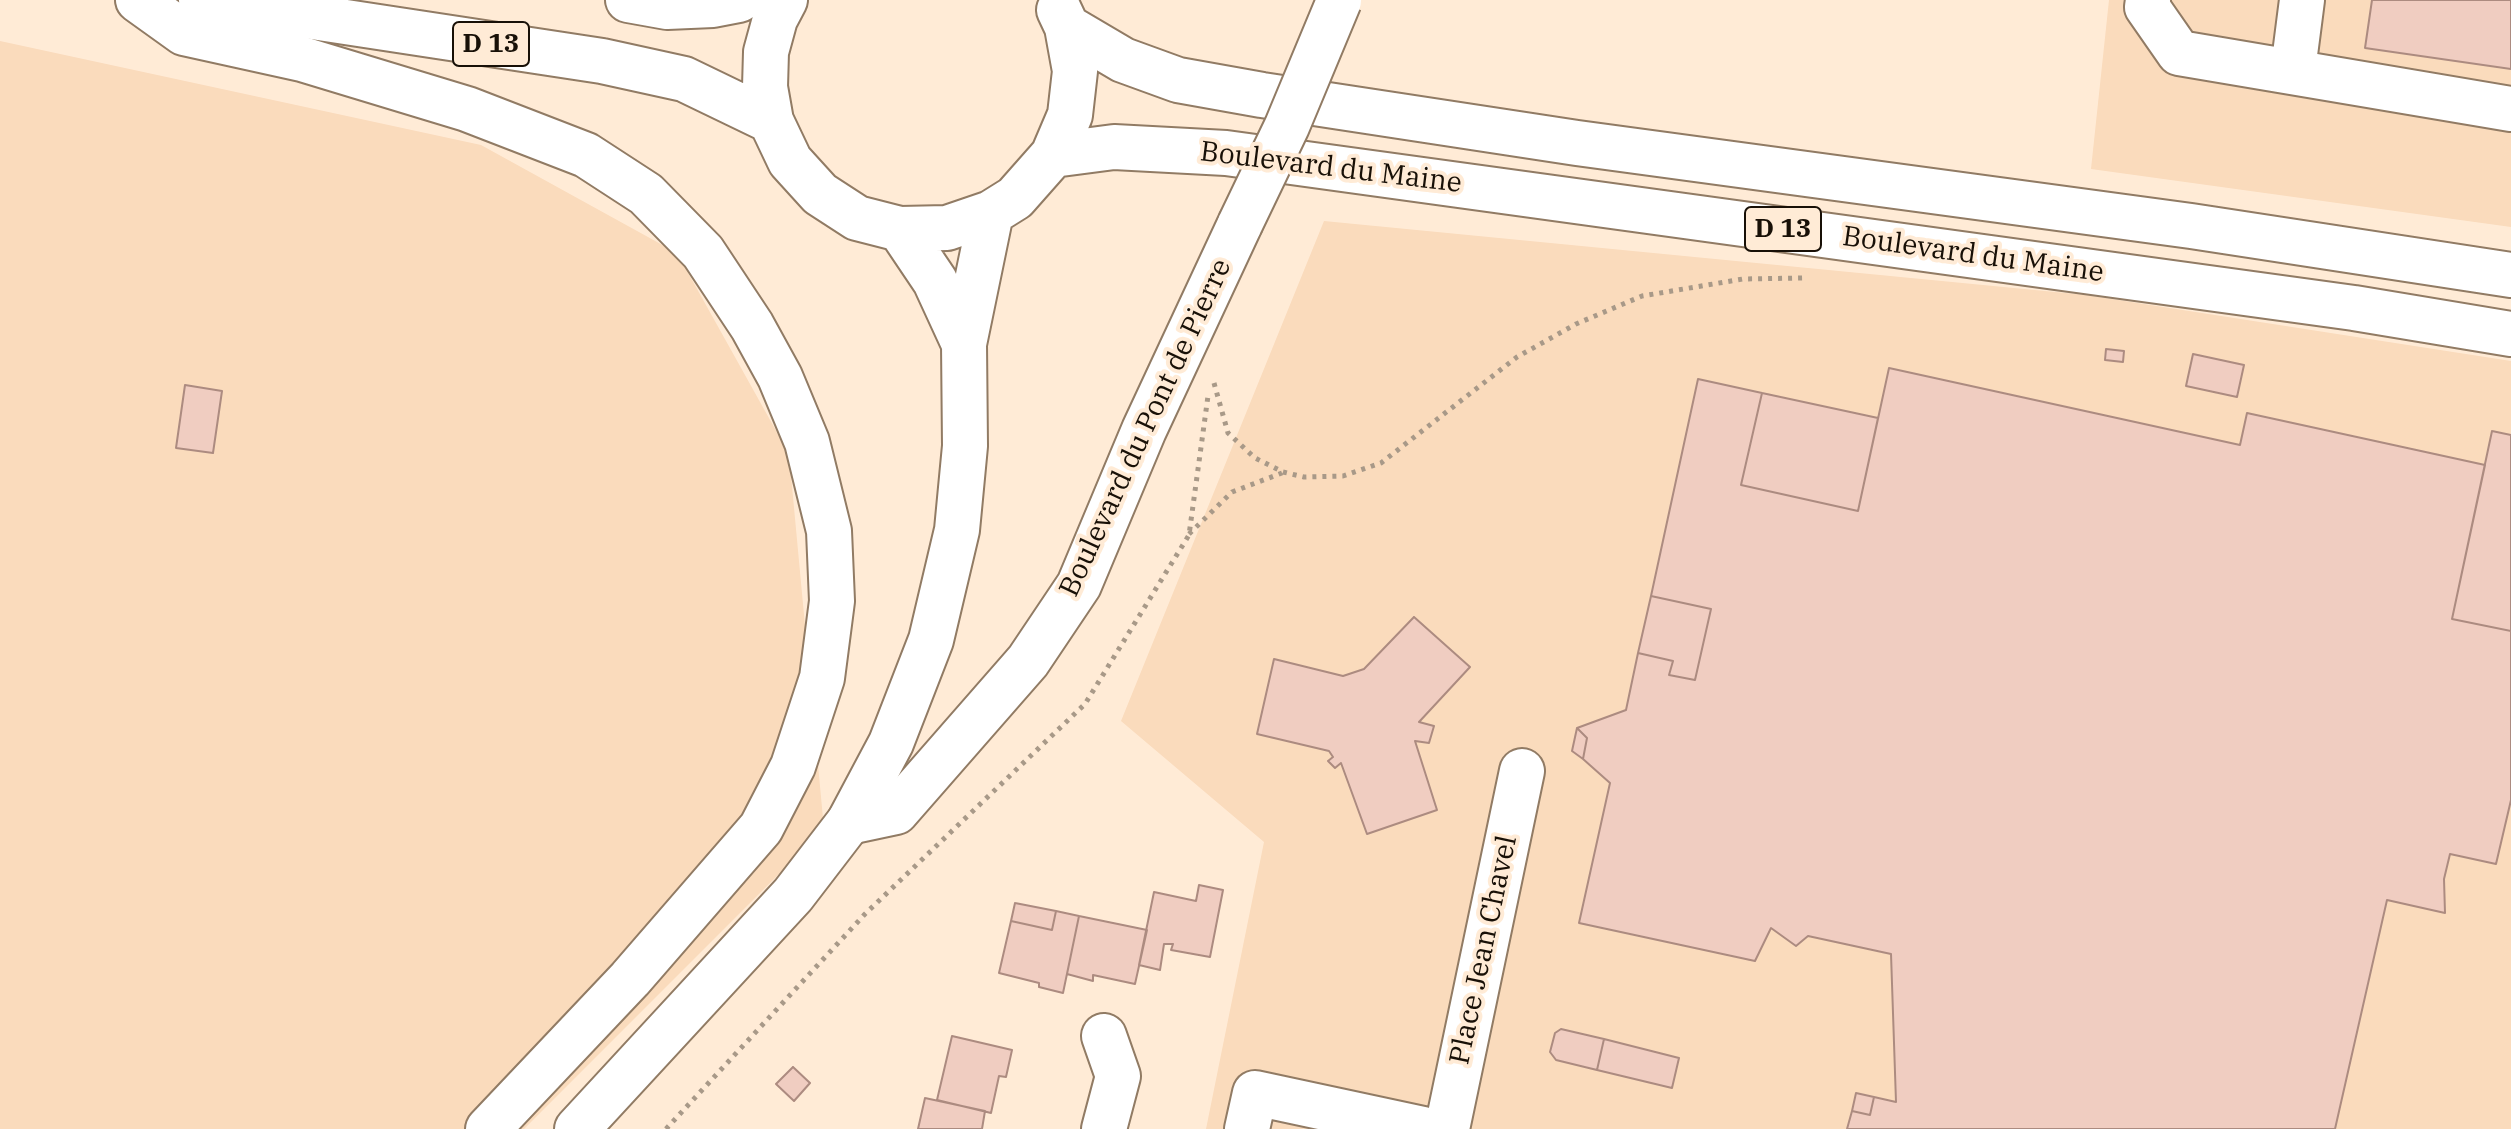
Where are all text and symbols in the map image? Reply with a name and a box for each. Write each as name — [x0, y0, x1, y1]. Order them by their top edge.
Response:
road number: D 13 — [453, 22, 529, 66]
street label: Boulevard du Maine — [1198, 135, 1464, 201]
road number: D 13 — [1745, 207, 1821, 251]
street label: Boulevard du Maine — [1840, 220, 2106, 290]
street label: Boulevard du Pont de Pierre — [1053, 254, 1239, 602]
street label: Place Jean Chavel — [1443, 833, 1525, 1067]

